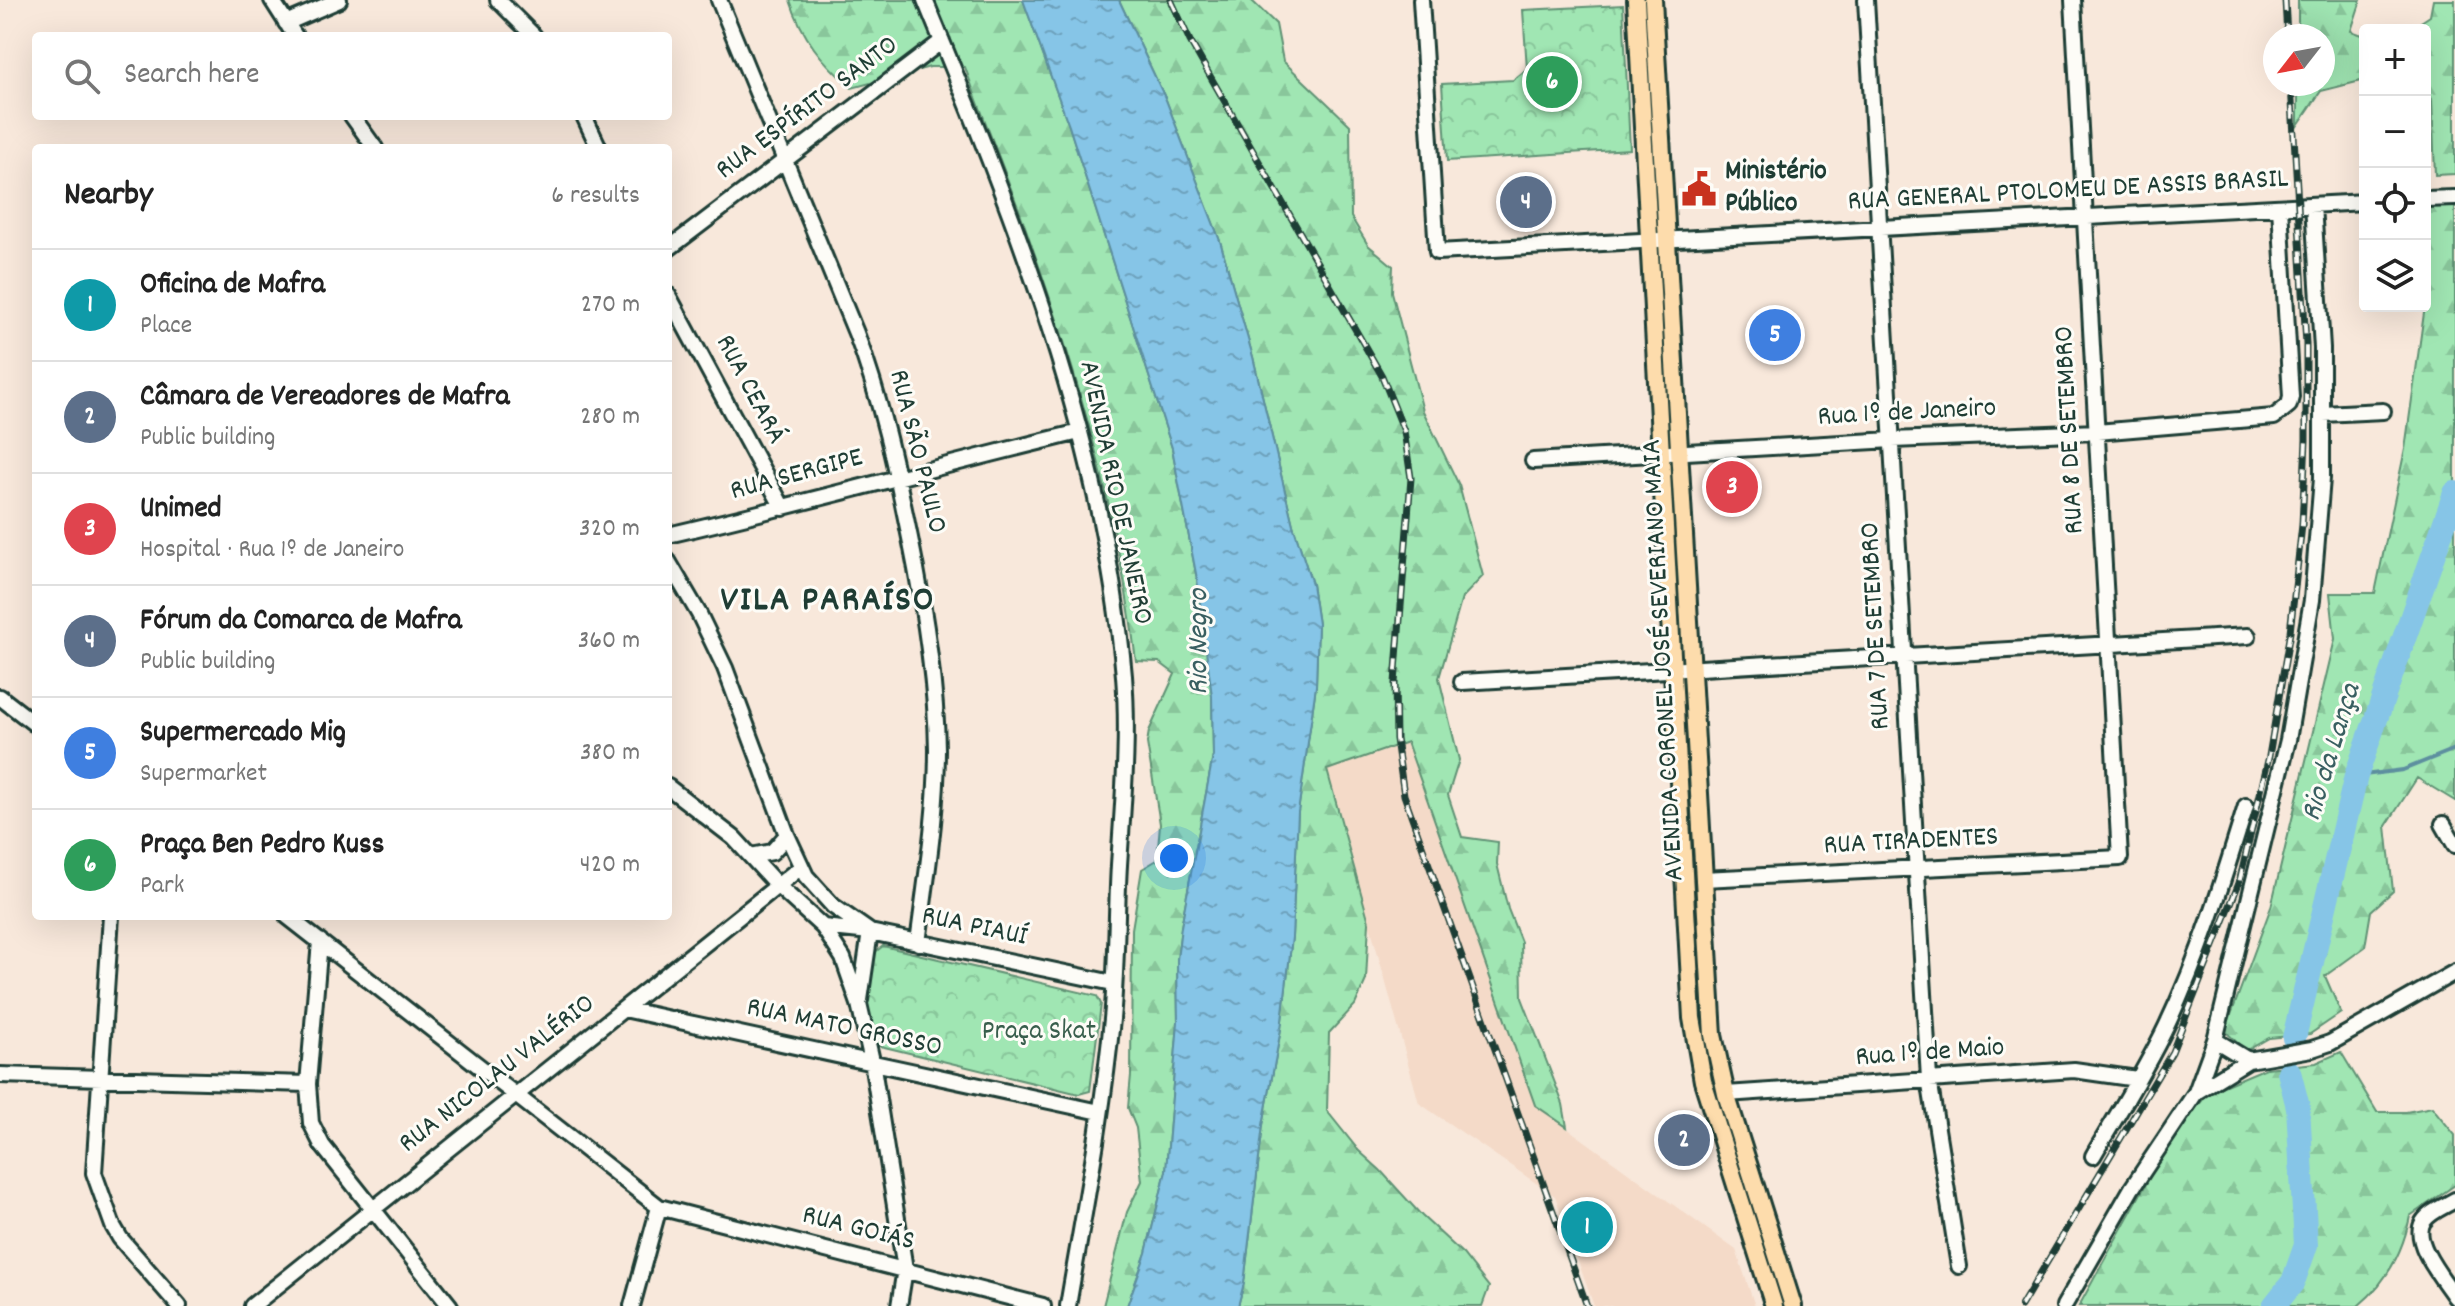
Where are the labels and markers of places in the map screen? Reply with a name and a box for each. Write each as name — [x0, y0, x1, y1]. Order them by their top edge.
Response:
pin: 6 — [1526, 52, 1578, 112]
place label: Ministério Público — [1725, 153, 1827, 225]
public building icon: Ministério Público — [1680, 170, 1718, 208]
pin: 4 — [1500, 172, 1552, 232]
pin: 5 — [1749, 305, 1801, 365]
pin: 3 — [1706, 457, 1758, 517]
pin: 2 — [1658, 1110, 1710, 1170]
pin: 1 — [1561, 1197, 1613, 1257]

